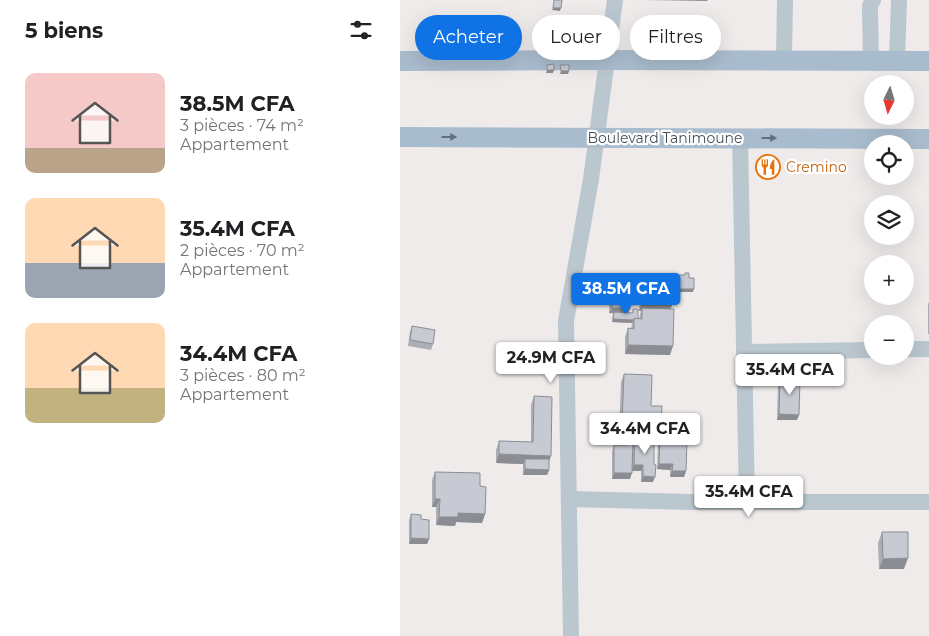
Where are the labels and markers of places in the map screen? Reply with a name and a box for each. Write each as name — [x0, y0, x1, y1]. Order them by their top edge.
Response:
restaurant icon: Cremino — [755, 154, 781, 180]
place label: Cremino — [786, 158, 847, 176]
pin: 38.5M CFA — [569, 272, 683, 315]
pin: 24.9M CFA — [494, 342, 608, 384]
pin: 35.4M CFA — [733, 354, 847, 396]
pin: 34.4M CFA — [588, 412, 702, 455]
pin: 35.4M CFA — [692, 476, 806, 518]

